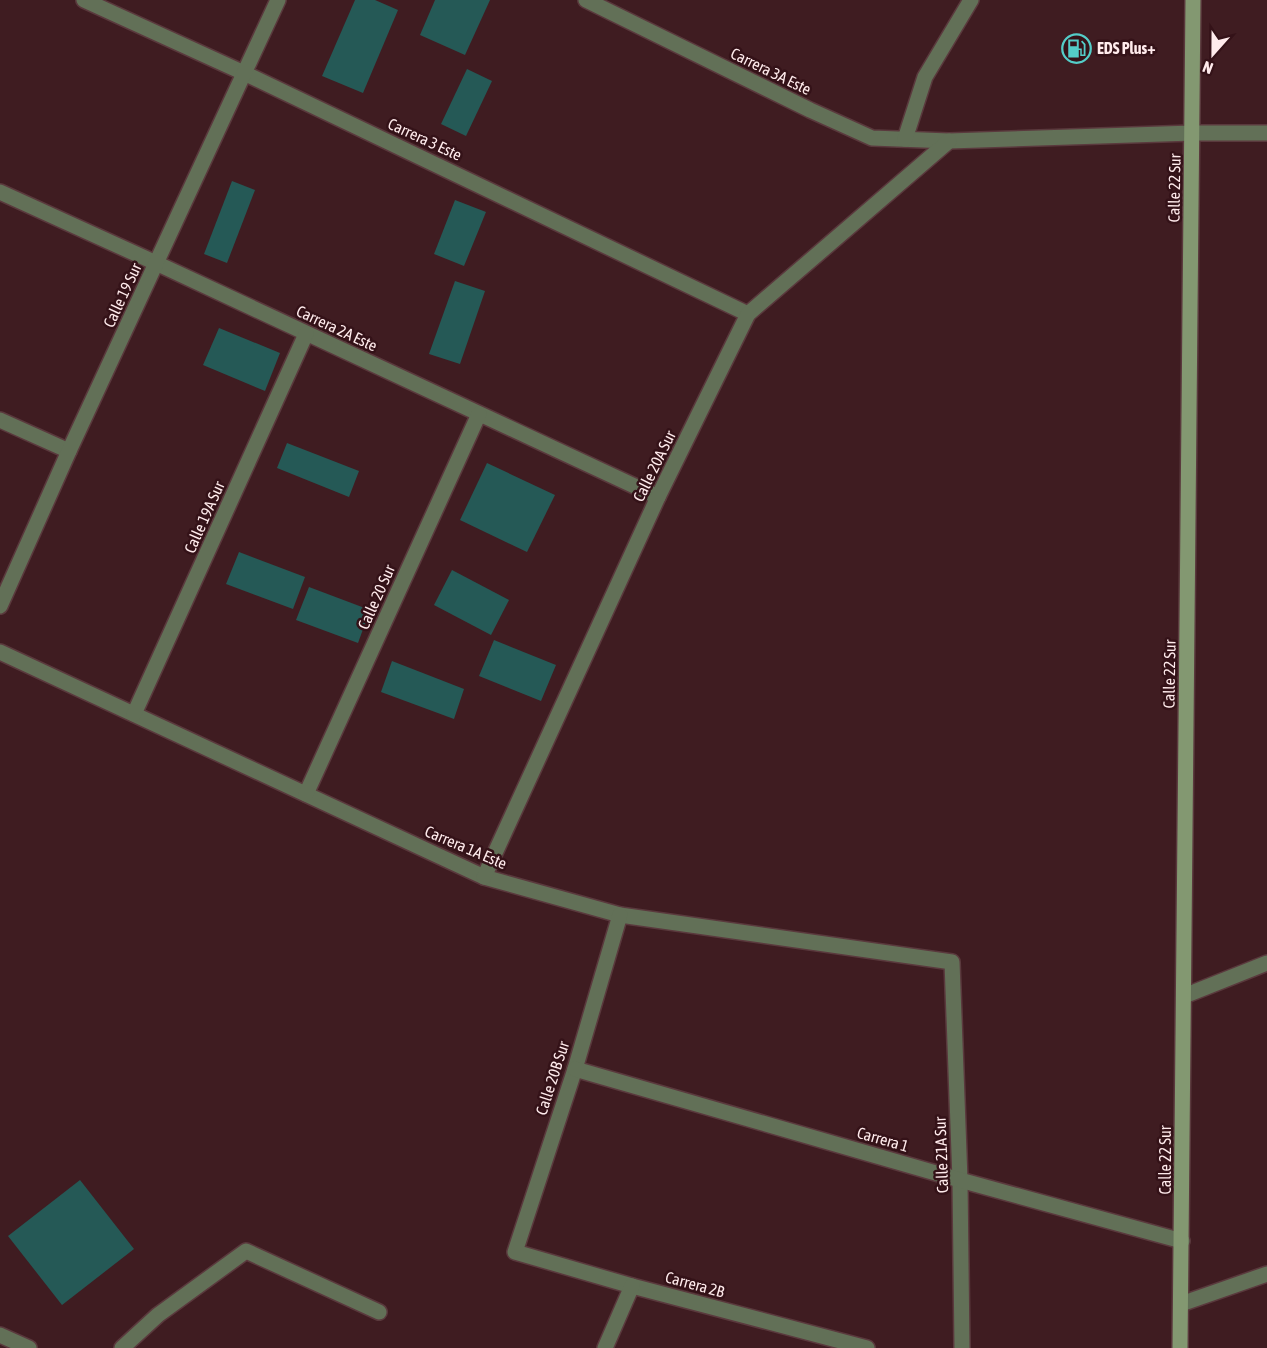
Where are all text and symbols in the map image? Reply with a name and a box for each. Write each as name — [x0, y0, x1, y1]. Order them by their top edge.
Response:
north arrow — [1183, 24, 1243, 84]
fuel station icon: EDS Plus+ — [1060, 32, 1092, 64]
place label: EDS Plus+ — [1097, 39, 1155, 57]
street label: Carrera 3A Este — [728, 44, 814, 98]
text: N — [1200, 58, 1215, 78]
street label: Carrera 3 Este — [385, 114, 465, 164]
street label: Calle 22 Sur — [1164, 153, 1184, 223]
street label: Calle 19 Sur — [99, 260, 145, 330]
street label: Carrera 2A Este — [294, 301, 380, 355]
street label: Calle 20A Sur — [629, 427, 679, 504]
street label: Calle 19A Sur — [180, 478, 228, 556]
street label: Calle 20 Sur — [354, 562, 398, 632]
street label: Calle 22 Sur — [1159, 639, 1179, 709]
street label: Carrera 1A Este — [422, 822, 510, 872]
street label: Calle 20B Sur — [532, 1039, 572, 1117]
street label: Calle 21A Sur — [931, 1116, 951, 1194]
street label: Carrera 1 — [855, 1123, 911, 1155]
street label: Calle 22 Sur — [1156, 1125, 1174, 1194]
street label: Carrera 2B — [663, 1267, 727, 1301]

